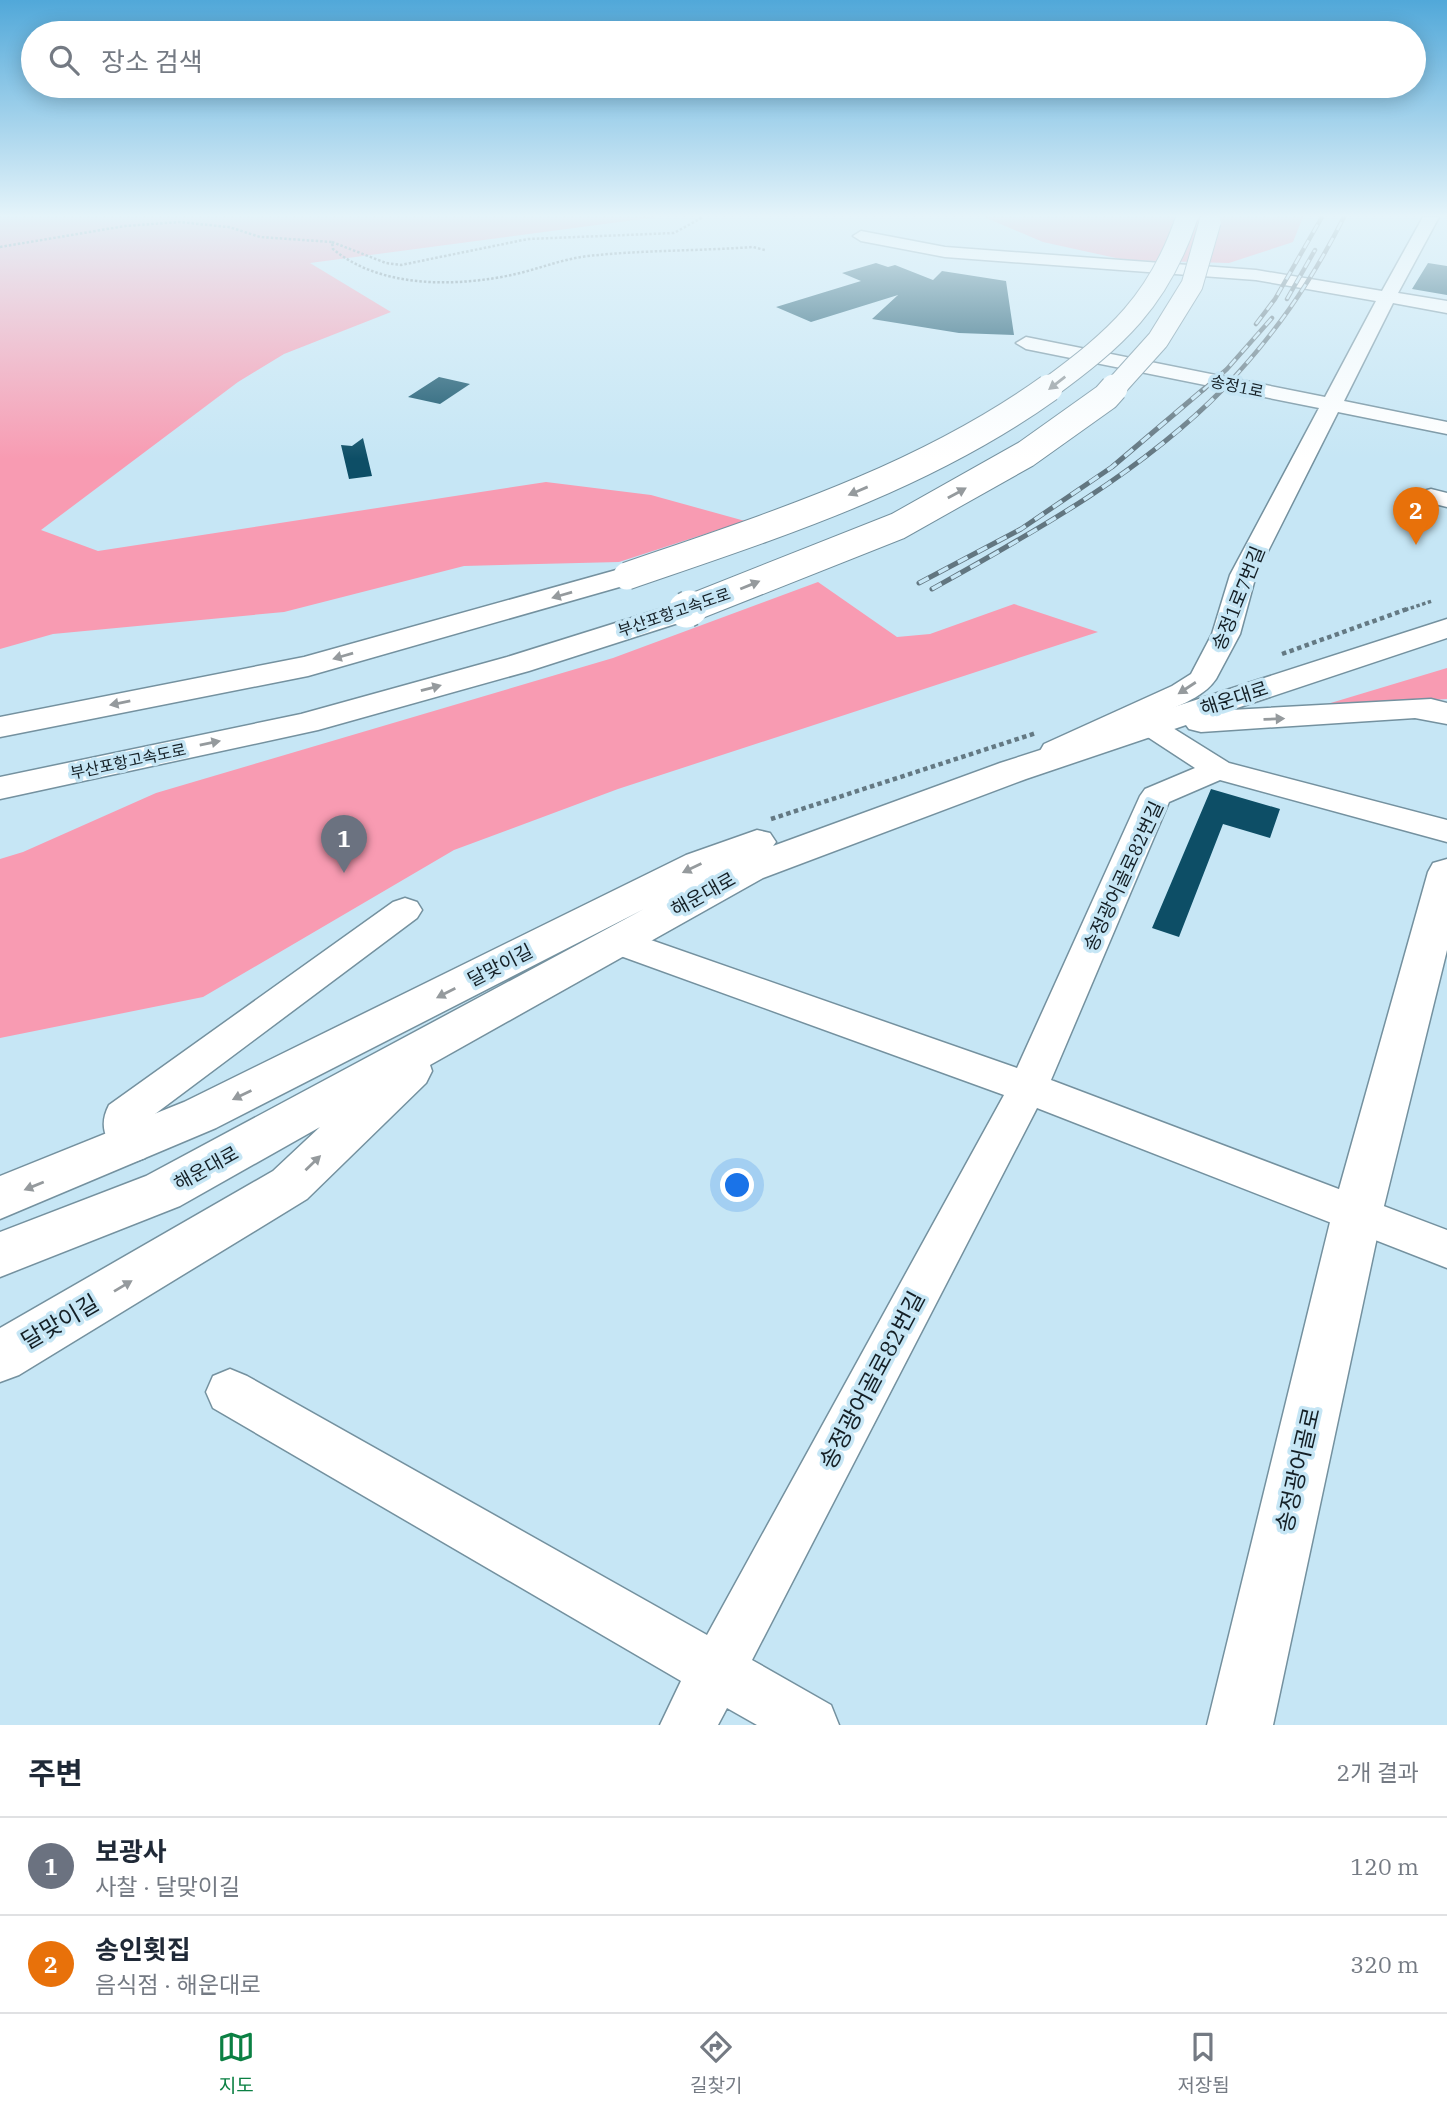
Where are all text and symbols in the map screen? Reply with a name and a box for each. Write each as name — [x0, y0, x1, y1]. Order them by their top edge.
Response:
search box — [21, 21, 1426, 98]
icon: search — [45, 41, 83, 79]
text: 장소 검색 — [101, 44, 203, 78]
street label: 송정1로 — [1209, 371, 1266, 401]
one-way arrow — [1048, 375, 1066, 390]
one-way arrow — [847, 485, 868, 496]
one-way arrow — [948, 487, 967, 499]
pin: 2 — [1393, 487, 1439, 545]
street label: 송정1로7번길 — [1206, 542, 1270, 654]
one-way arrow — [739, 579, 760, 590]
street label: 부산포항고속도로 — [615, 583, 733, 641]
one-way arrow — [551, 590, 572, 600]
one-way arrow — [331, 651, 353, 662]
street label: 해운대로 — [1197, 676, 1271, 720]
one-way arrow — [1178, 681, 1197, 694]
one-way arrow — [420, 682, 442, 693]
one-way arrow — [109, 697, 131, 708]
one-way arrow — [1263, 713, 1285, 724]
one-way arrow — [199, 738, 221, 749]
street label: 부산포항고속도로 — [68, 739, 188, 783]
street label: 송정광어골로82번길 — [1078, 797, 1168, 955]
pin: 1 — [321, 815, 367, 873]
one-way arrow — [682, 862, 702, 874]
street label: 해운대로 — [667, 867, 739, 921]
street label: 달맞이길 — [463, 938, 537, 992]
one-way arrow — [436, 987, 456, 998]
one-way arrow — [232, 1089, 252, 1100]
street label: 해운대로 — [170, 1141, 242, 1195]
one-way arrow — [305, 1154, 322, 1171]
your location — [720, 1168, 754, 1202]
one-way arrow — [23, 1180, 44, 1191]
one-way arrow — [113, 1279, 132, 1292]
street label: 송정광어골로82번길 — [812, 1286, 931, 1473]
street label: 달맞이길 — [15, 1287, 104, 1355]
street label: 송정광어골로 — [1268, 1405, 1326, 1535]
text: 주변 — [28, 1753, 83, 1792]
text: 2개 결과 — [1336, 1757, 1419, 1787]
text: 보광사 — [95, 1834, 167, 1868]
text: 1 — [44, 1851, 58, 1881]
text: 120 m — [1350, 1851, 1419, 1881]
text: 사찰 · 달맞이길 — [95, 1871, 240, 1901]
text: 송인횟집 — [95, 1932, 191, 1966]
text: 2 — [44, 1949, 58, 1979]
text: 320 m — [1350, 1949, 1419, 1979]
text: 음식점 · 해운대로 — [95, 1969, 261, 1999]
tab: 지도 — [217, 2028, 255, 2097]
tab: 길찾기 — [690, 2028, 742, 2097]
tab: 저장됨 — [1177, 2028, 1230, 2097]

